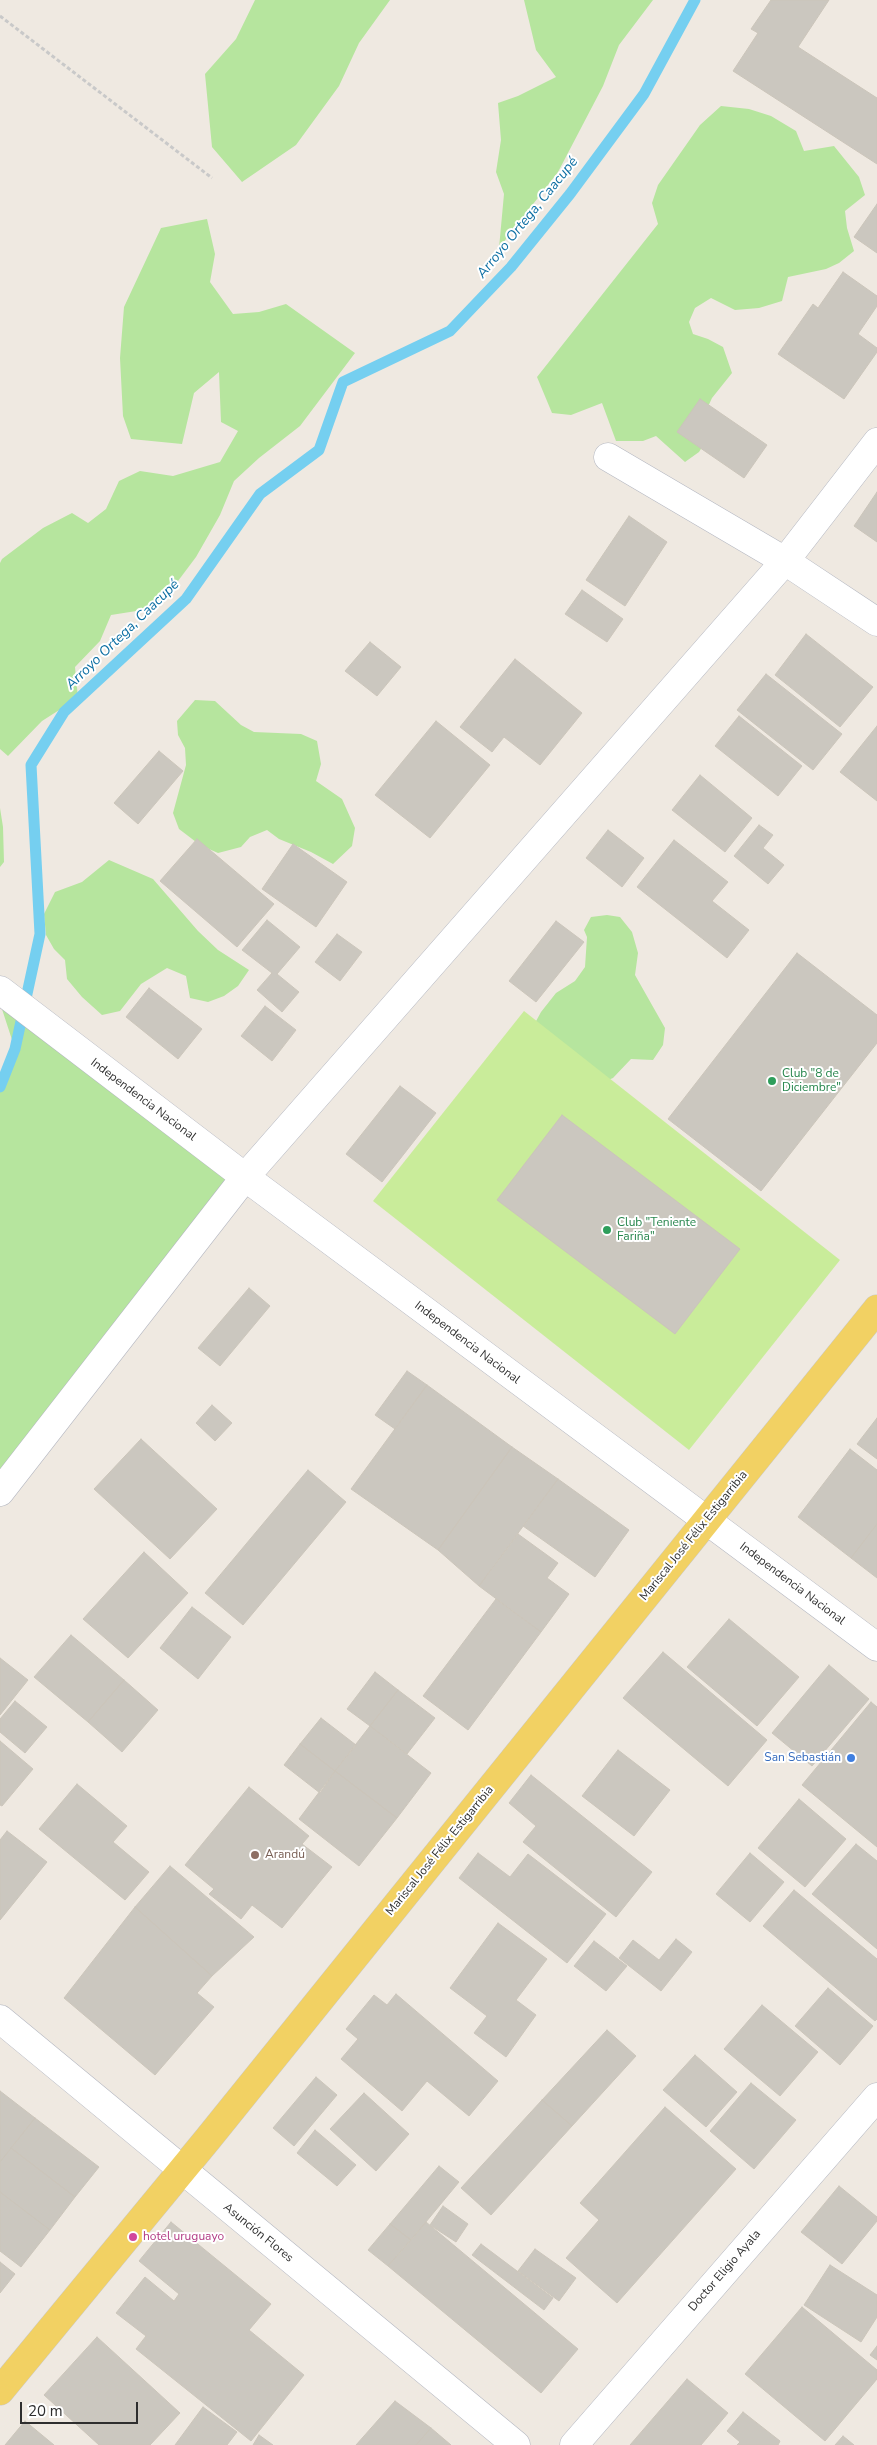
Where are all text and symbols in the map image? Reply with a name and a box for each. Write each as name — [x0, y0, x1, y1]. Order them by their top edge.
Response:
water label: Arroyo Ortega, Caacupé — [474, 154, 582, 282]
water label: Arroyo Ortega, Caacupé — [63, 576, 183, 694]
street label: Independencia Nacional — [87, 1056, 199, 1144]
place label: Club "8 de Diciembre" — [782, 1067, 841, 1095]
marker: Club "8 de Diciembre" — [766, 1075, 778, 1087]
place label: Club "Teniente Fariña" — [617, 1216, 696, 1244]
marker: Club "Teniente Fariña" — [601, 1224, 613, 1236]
street label: Independencia Nacional — [411, 1299, 523, 1387]
street label: Mariscal José Félix Estigarribia — [637, 1468, 751, 1604]
street label: Independencia Nacional — [736, 1540, 848, 1628]
place label: San Sebastián — [764, 1751, 841, 1765]
marker: San Sebastián — [845, 1752, 857, 1764]
street label: Mariscal José Félix Estigarribia — [383, 1783, 497, 1919]
place label: Arandú — [265, 1848, 305, 1862]
marker: Arandú — [249, 1849, 261, 1861]
street label: Asunción Flores — [220, 2200, 296, 2266]
street label: Doctor Eligio Ayala — [686, 2227, 764, 2315]
place label: hotel uruguayo — [143, 2230, 224, 2244]
marker: hotel uruguayo — [127, 2231, 139, 2243]
scale bar — [22, 2392, 140, 2424]
text: 20 m — [28, 2401, 63, 2421]

